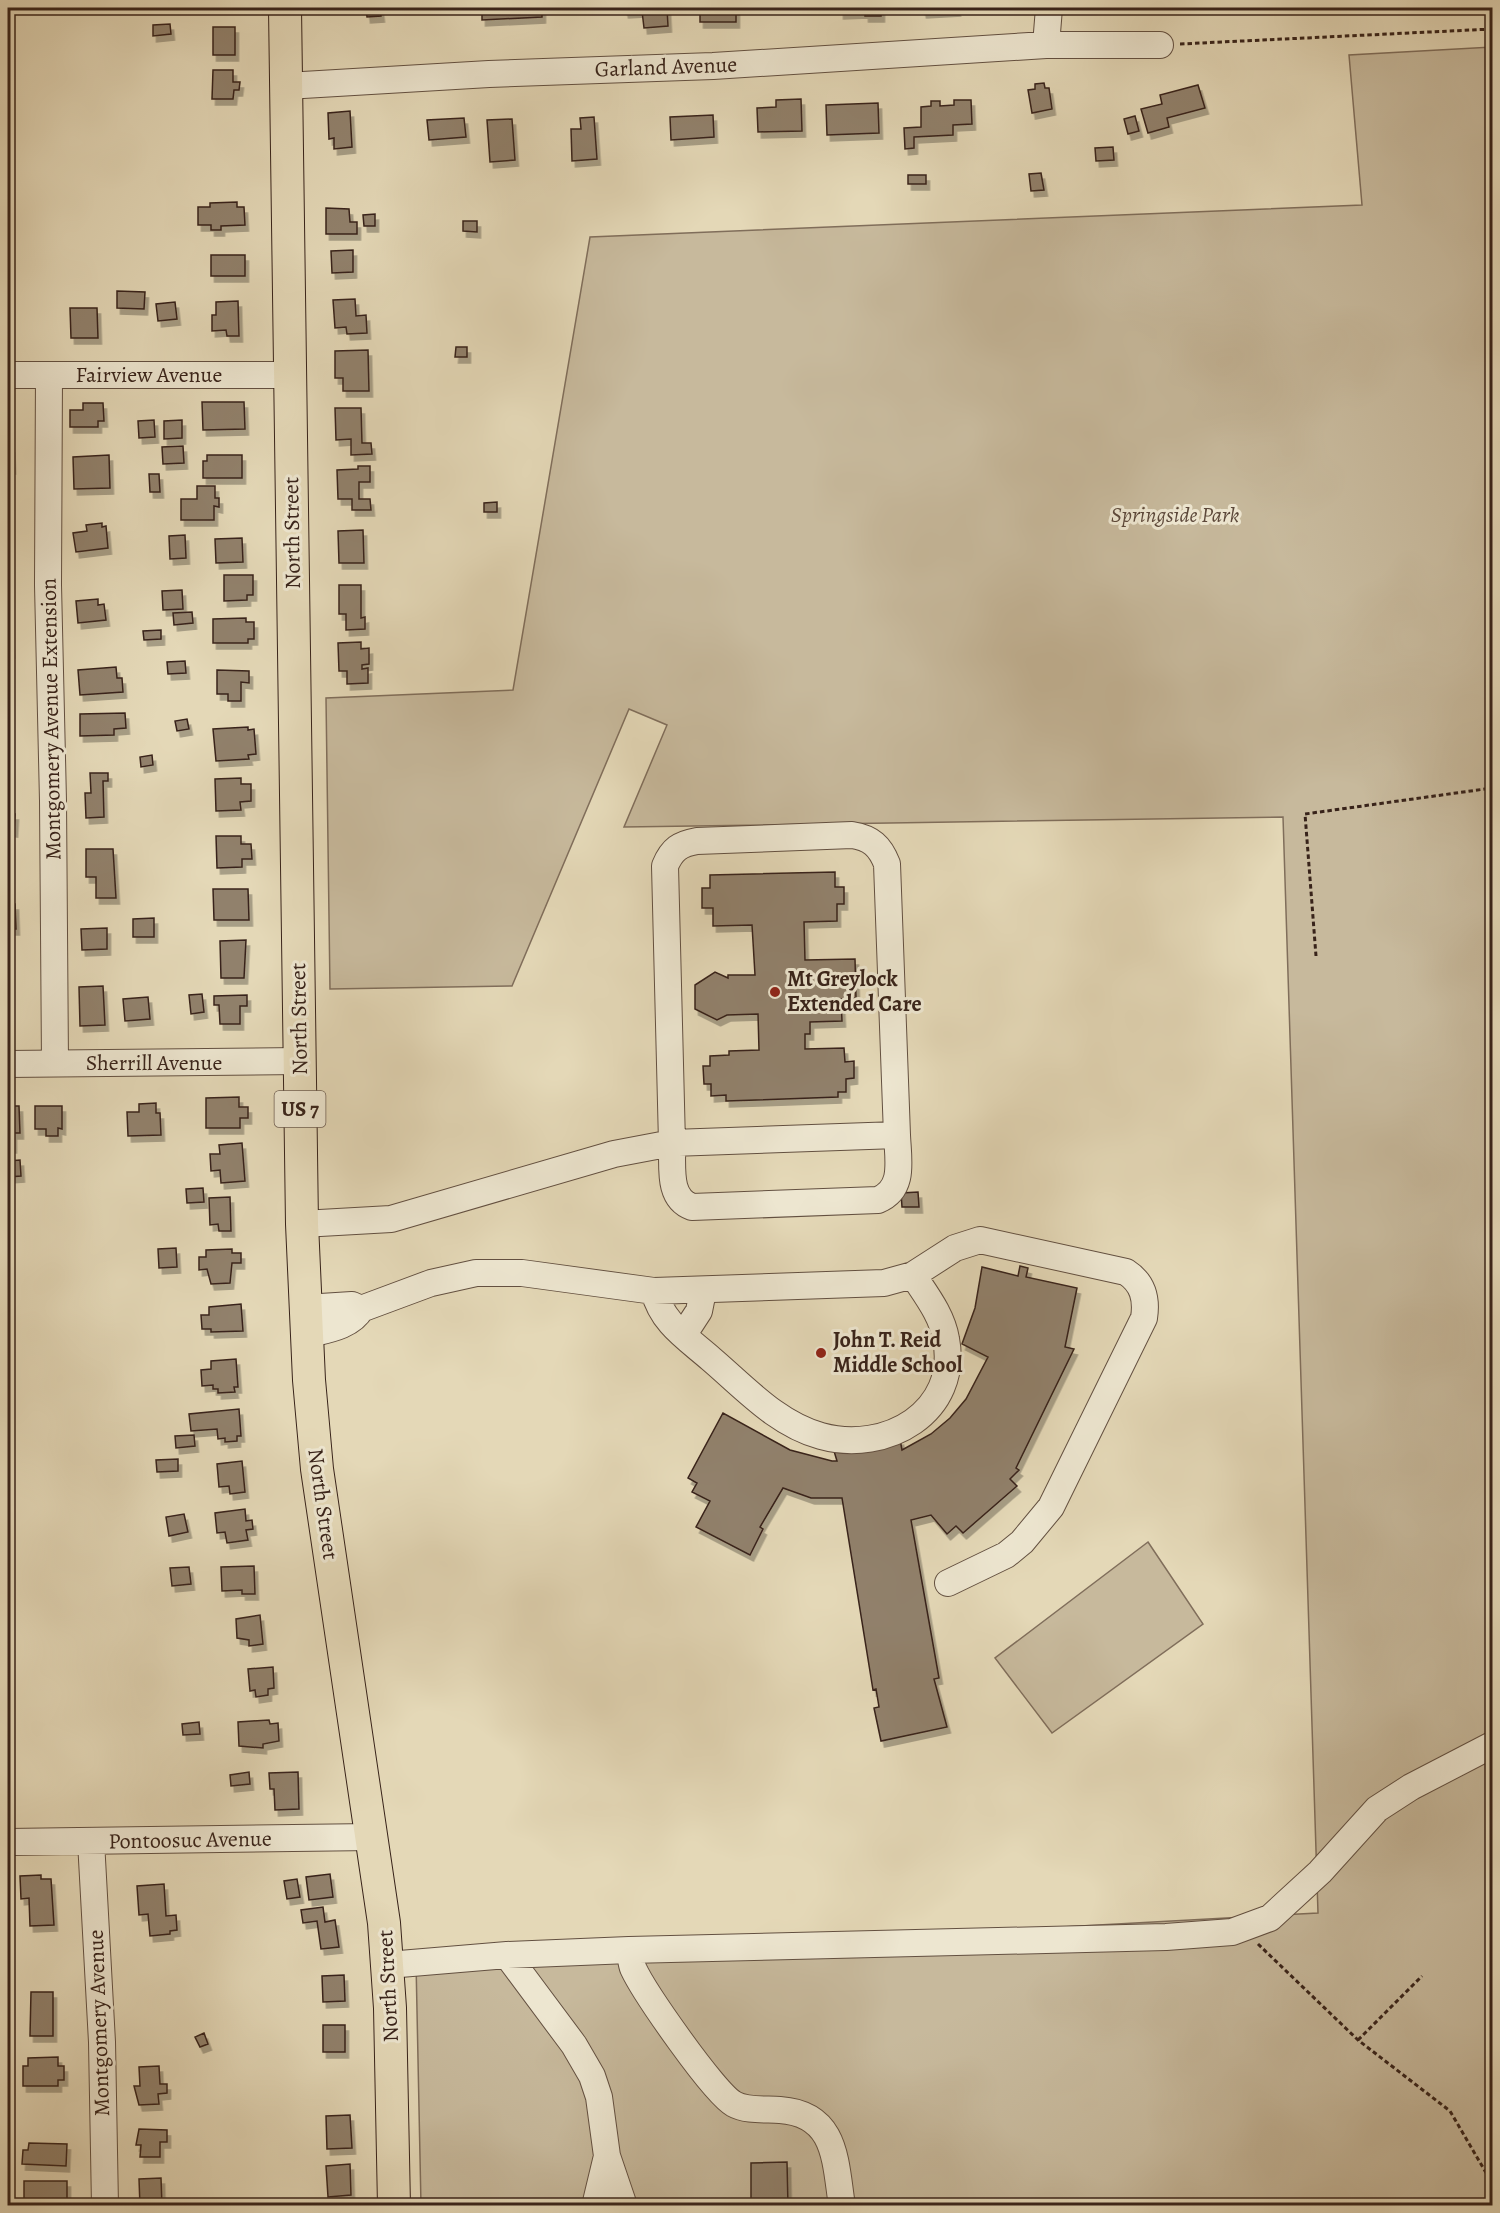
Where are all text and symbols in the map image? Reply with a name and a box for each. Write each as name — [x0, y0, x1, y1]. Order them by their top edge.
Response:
street label: Garland Avenue — [594, 50, 738, 84]
street label: Fairview Avenue — [76, 360, 222, 390]
street label: North Street — [276, 477, 308, 589]
park label: Springside Park — [1111, 500, 1240, 530]
street label: Montgomery Avenue Extension — [34, 578, 68, 860]
street label: North Street — [283, 963, 315, 1075]
place label: Mt Greylock Extended Care — [787, 964, 922, 1019]
marker: Mt Greylock Extended Care — [768, 985, 782, 999]
street label: Sherrill Avenue — [86, 1048, 222, 1078]
road number: US 7 — [274, 1091, 326, 1127]
place label: John T. Reid Middle School — [833, 1325, 963, 1380]
marker: John T. Reid Middle School — [814, 1346, 828, 1360]
street label: North Street — [300, 1446, 346, 1562]
street label: Pontoosuc Avenue — [108, 1824, 272, 1856]
street label: Montgomery Avenue — [81, 1929, 117, 2117]
street label: North Street — [370, 1929, 406, 2043]

